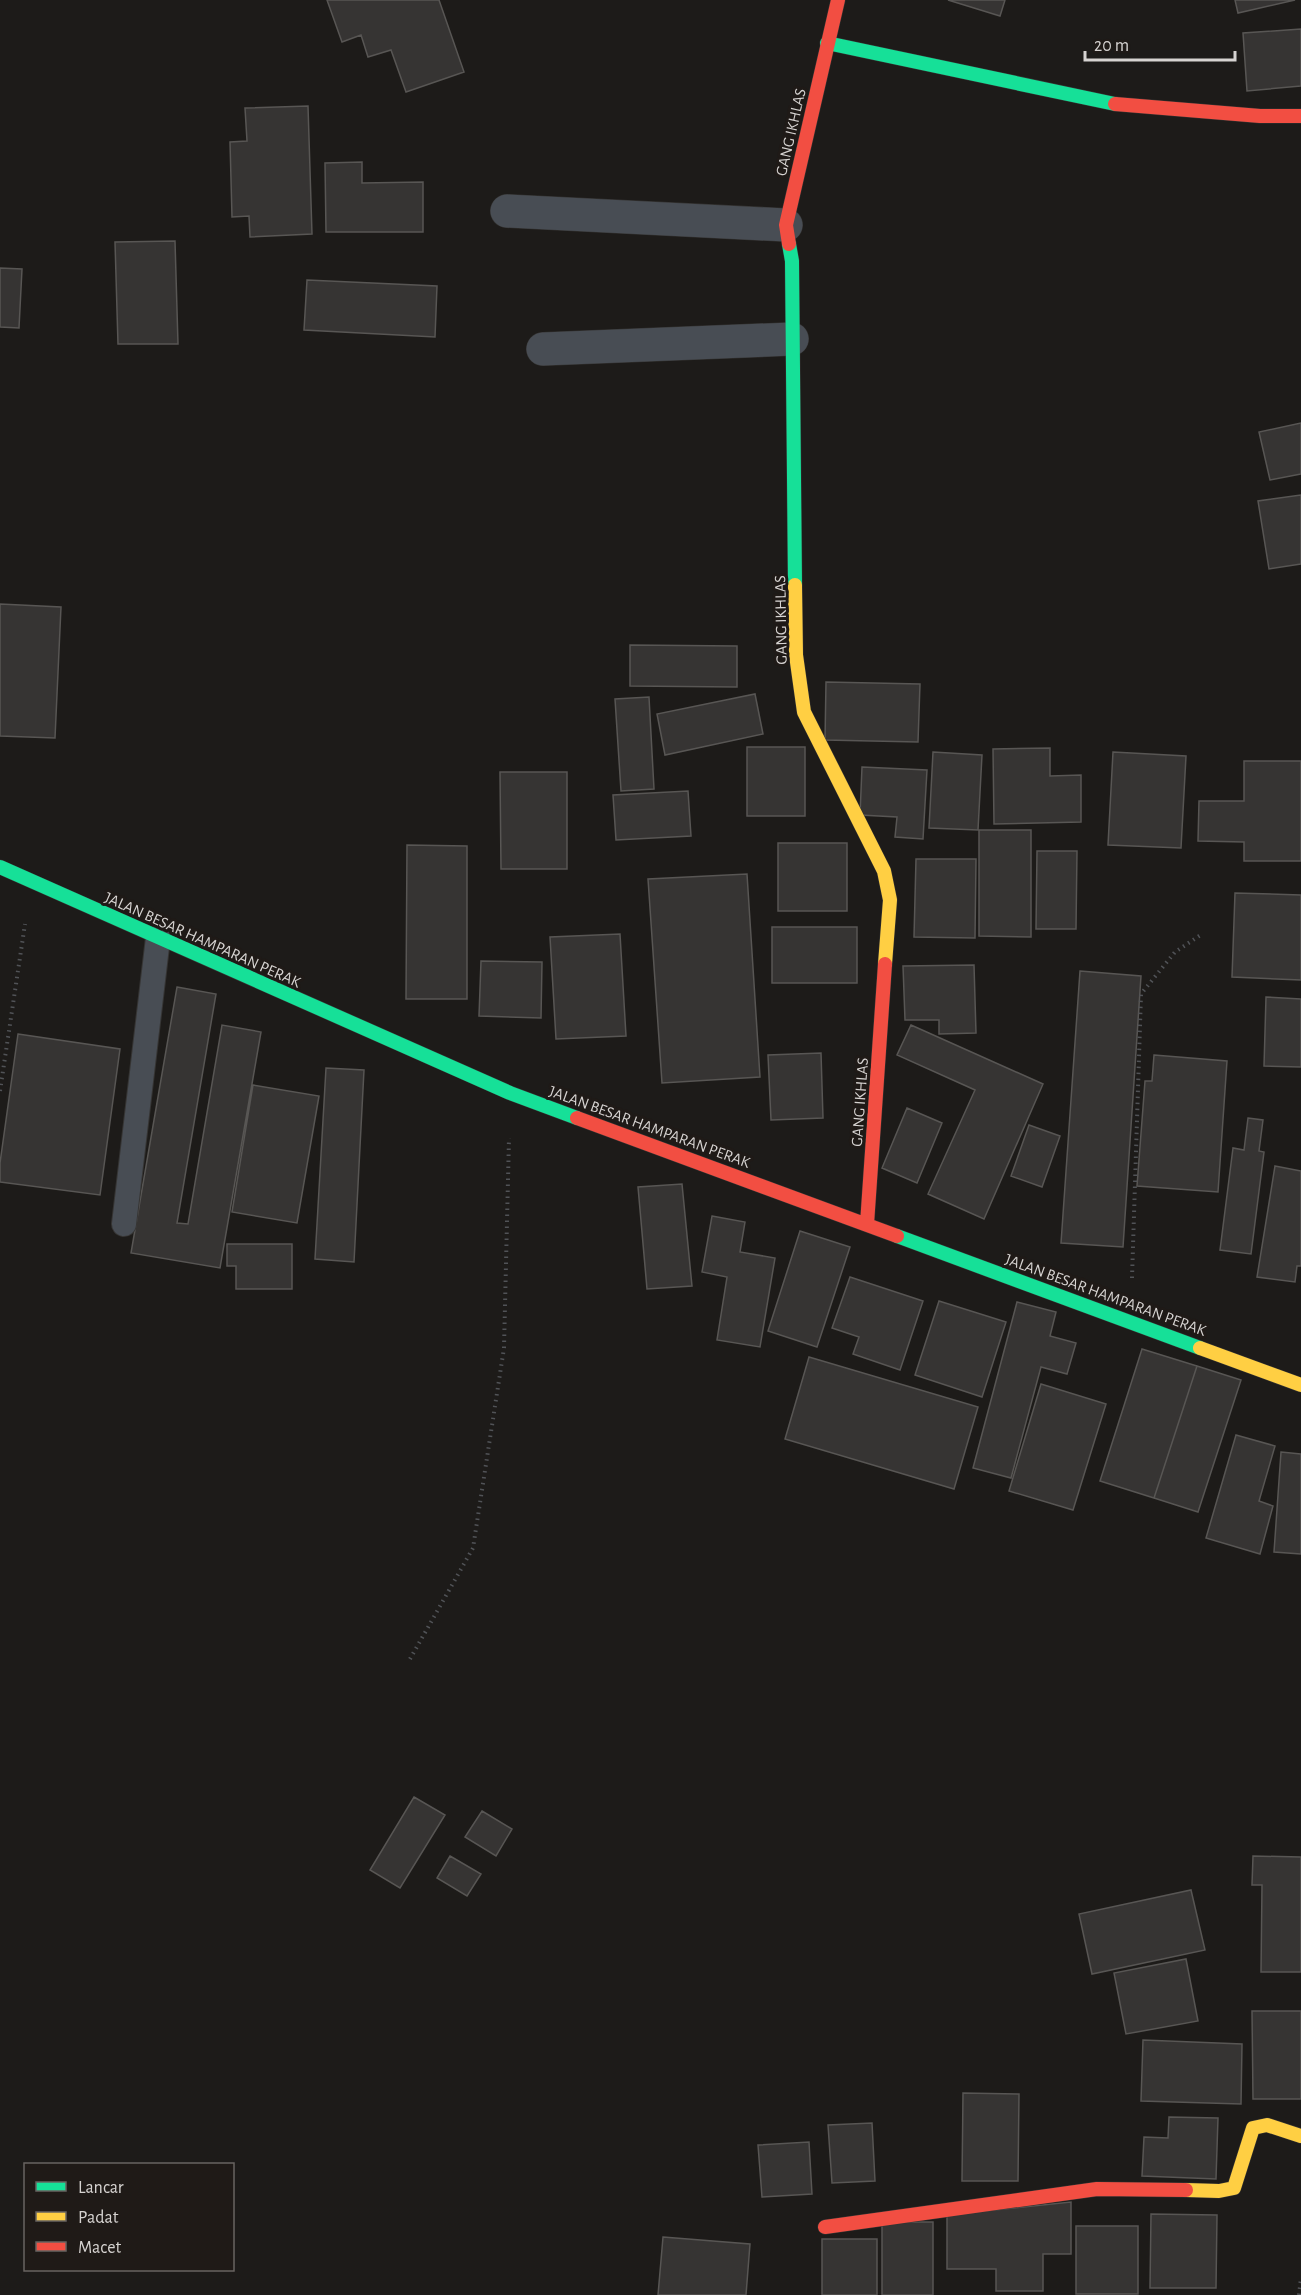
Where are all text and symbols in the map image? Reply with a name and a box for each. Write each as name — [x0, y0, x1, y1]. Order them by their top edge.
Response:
scale bar — [1085, 24, 1235, 62]
text: 20 m — [1094, 37, 1129, 55]
street label: GANG IKHLAS — [773, 87, 809, 177]
street label: GANG IKHLAS — [772, 575, 790, 665]
street label: JALAN BESAR HAMPARAN PERAK — [102, 889, 303, 991]
street label: GANG IKHLAS — [849, 1057, 871, 1147]
street label: JALAN BESAR HAMPARAN PERAK — [547, 1083, 752, 1171]
street label: JALAN BESAR HAMPARAN PERAK — [1003, 1251, 1208, 1339]
legend — [24, 2163, 234, 2271]
text: Lancar — [78, 2179, 124, 2197]
text: Padat — [78, 2209, 119, 2227]
text: Macet — [78, 2239, 122, 2257]

